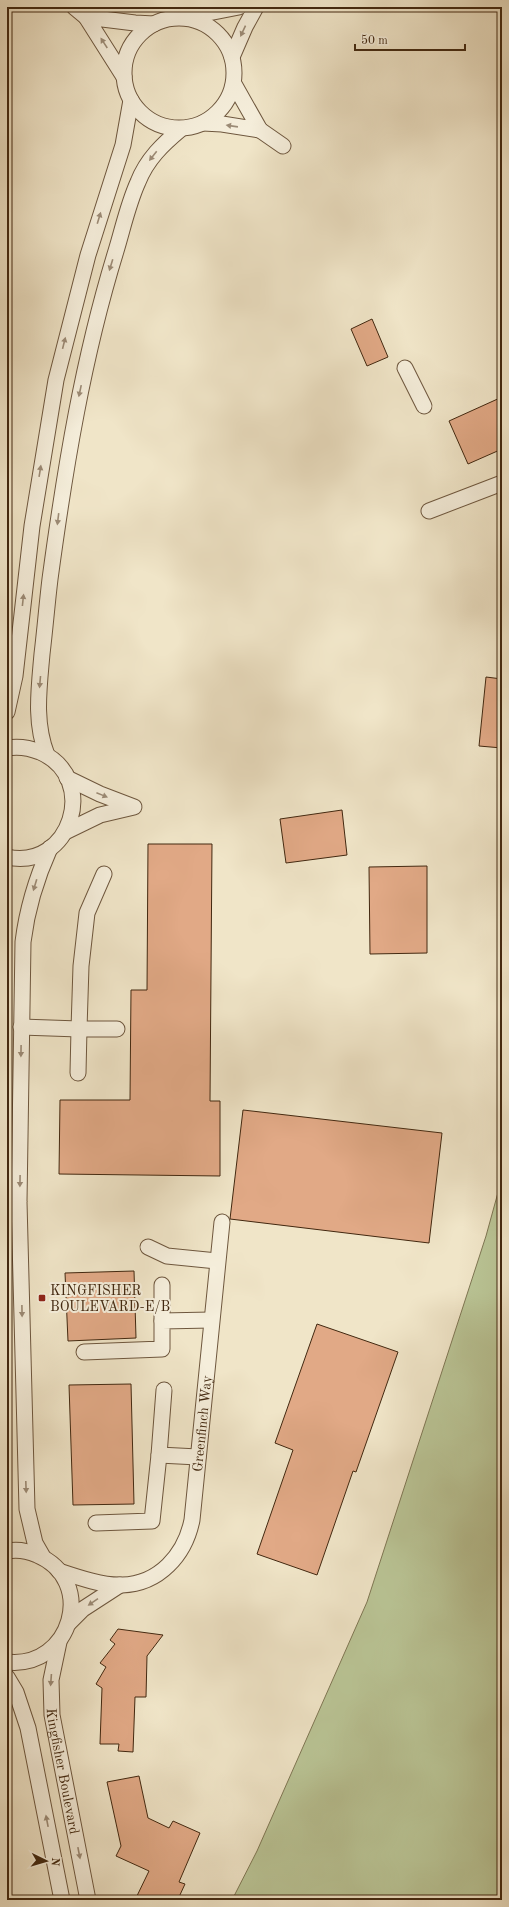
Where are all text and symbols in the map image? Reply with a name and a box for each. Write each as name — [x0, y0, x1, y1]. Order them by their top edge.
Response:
one-way arrow — [240, 26, 246, 37]
scale bar — [355, 26, 465, 52]
text: 50 m — [361, 34, 388, 47]
one-way arrow — [100, 38, 108, 49]
one-way arrow — [226, 123, 238, 129]
one-way arrow — [149, 150, 157, 161]
one-way arrow — [96, 211, 102, 223]
one-way arrow — [108, 260, 114, 272]
one-way arrow — [62, 337, 68, 349]
one-way arrow — [76, 385, 82, 397]
one-way arrow — [37, 465, 43, 477]
one-way arrow — [55, 513, 61, 526]
one-way arrow — [20, 594, 26, 606]
one-way arrow — [36, 676, 43, 688]
one-way arrow — [97, 793, 109, 799]
one-way arrow — [32, 879, 38, 891]
one-way arrow — [18, 1045, 24, 1058]
one-way arrow — [17, 1175, 23, 1188]
place label: KINGFISHER BOULEVARD-E/B — [50, 1284, 170, 1314]
marker: KINGFISHER BOULEVARD-E/B — [37, 1293, 47, 1303]
one-way arrow — [19, 1305, 25, 1318]
street label: Greenfinch Way — [191, 1374, 215, 1473]
one-way arrow — [23, 1481, 29, 1494]
one-way arrow — [88, 1598, 98, 1606]
one-way arrow — [48, 1674, 55, 1686]
street label: Kingfisher Boulevard — [44, 1708, 81, 1835]
one-way arrow — [43, 1814, 49, 1827]
north arrow — [26, 1841, 66, 1881]
one-way arrow — [76, 1847, 82, 1859]
text: N — [49, 1857, 60, 1867]

